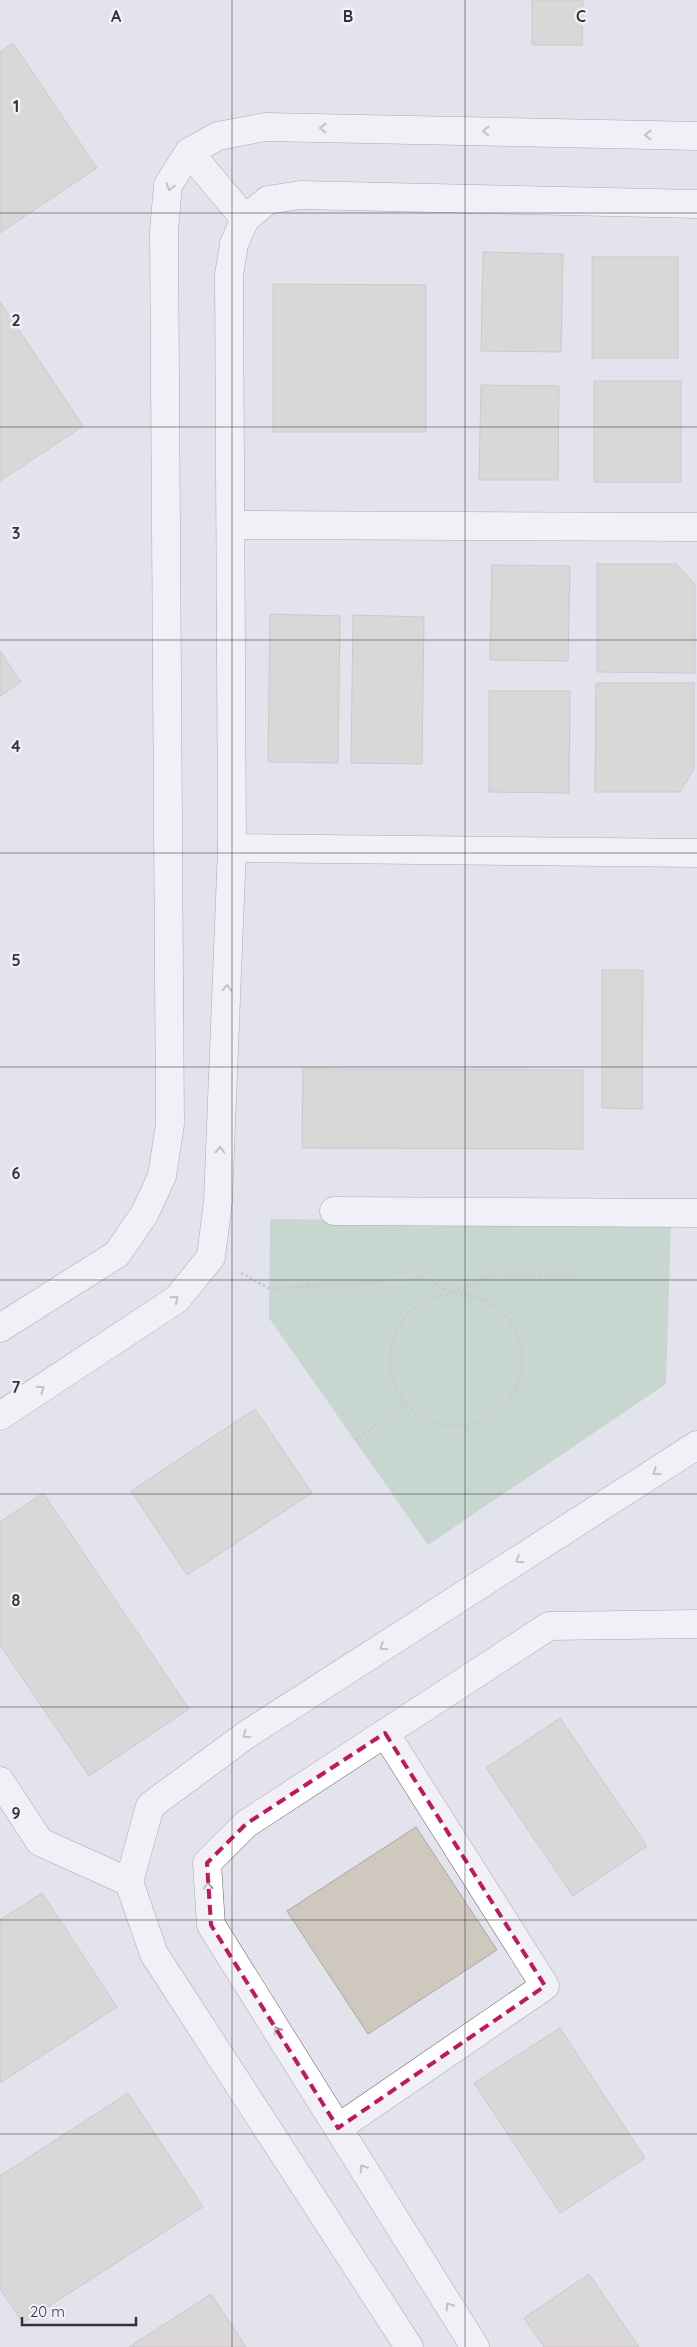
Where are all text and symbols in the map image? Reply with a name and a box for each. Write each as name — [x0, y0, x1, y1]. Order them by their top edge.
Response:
text: A — [111, 6, 122, 26]
text: B — [343, 6, 353, 26]
text: C — [576, 6, 586, 26]
text: 1 — [13, 96, 19, 116]
one-way arrow — [319, 123, 327, 133]
one-way arrow — [482, 126, 490, 137]
one-way arrow — [644, 130, 652, 140]
one-way arrow — [165, 182, 175, 191]
text: 2 — [11, 310, 21, 330]
text: 3 — [12, 523, 20, 543]
text: 4 — [11, 736, 21, 756]
text: 5 — [11, 950, 21, 970]
one-way arrow — [221, 984, 232, 992]
one-way arrow — [215, 1146, 226, 1154]
text: 6 — [12, 1163, 21, 1183]
one-way arrow — [170, 1295, 179, 1304]
text: 7 — [12, 1377, 21, 1397]
one-way arrow — [35, 1386, 44, 1396]
one-way arrow — [652, 1465, 661, 1475]
one-way arrow — [516, 1553, 525, 1563]
text: 8 — [12, 1590, 21, 1610]
one-way arrow — [379, 1641, 388, 1651]
one-way arrow — [242, 1729, 252, 1738]
text: 9 — [11, 1803, 21, 1823]
one-way arrow — [203, 1882, 214, 1890]
one-way arrow — [274, 2026, 283, 2036]
one-way arrow — [360, 2164, 369, 2173]
scale bar — [22, 2294, 136, 2326]
text: 20 m — [30, 2302, 65, 2321]
one-way arrow — [446, 2302, 455, 2311]

